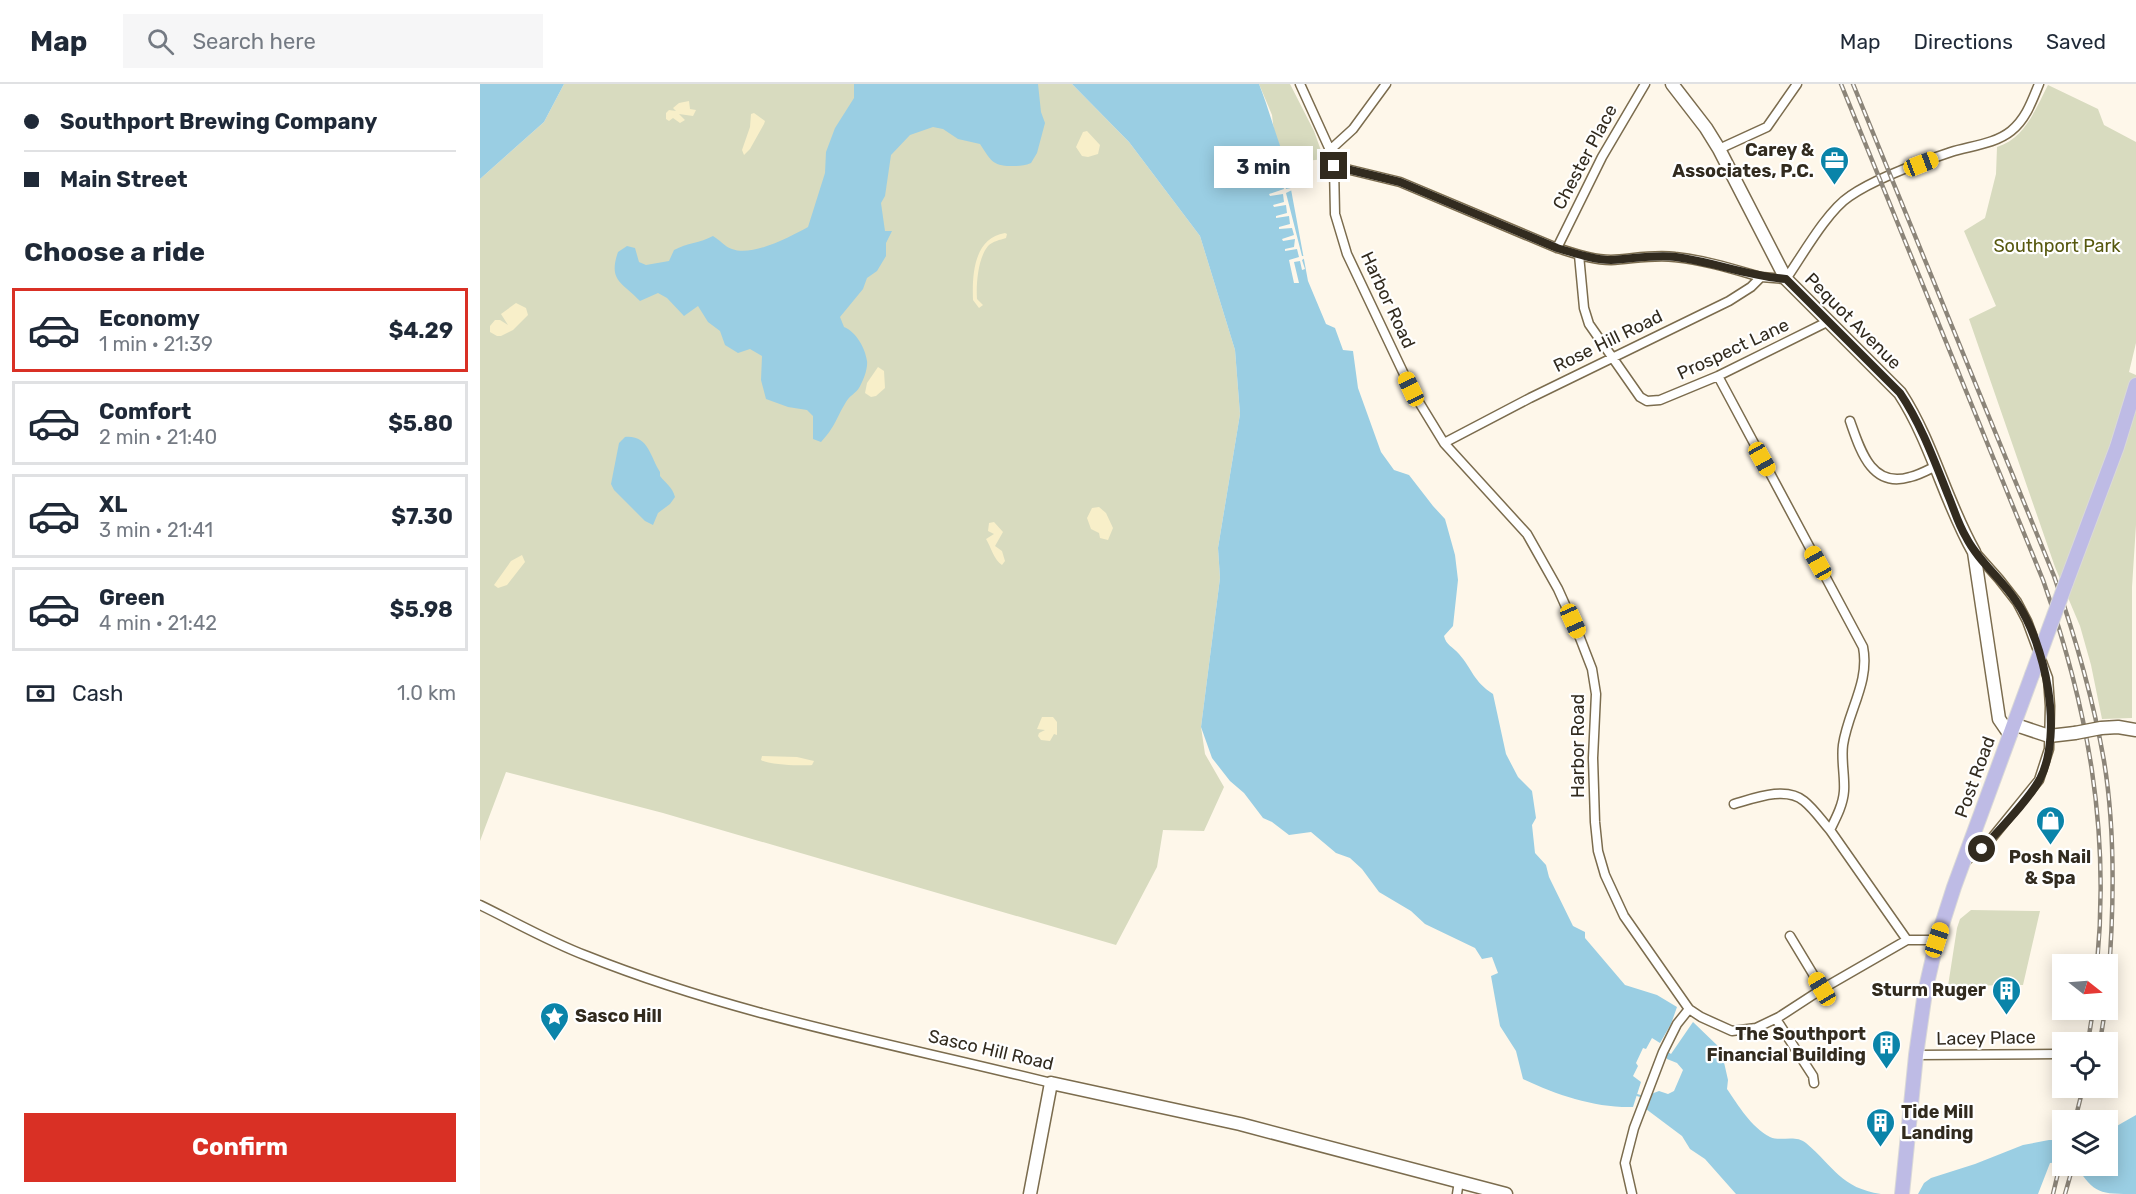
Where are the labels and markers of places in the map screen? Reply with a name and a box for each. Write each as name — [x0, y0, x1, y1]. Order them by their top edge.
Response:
place label: Carey & Associates, P.C. — [1672, 139, 1815, 182]
office icon: Carey & Associates, P.C. — [1819, 144, 1851, 186]
shop icon: Posh Nail & Spa — [2034, 804, 2066, 846]
place label: Posh Nail & Spa — [2009, 846, 2091, 889]
building icon: Sturm Ruger — [1991, 974, 2023, 1016]
place label: Sturm Ruger — [1871, 979, 1986, 1001]
place icon: Sasco Hill — [538, 1000, 570, 1042]
place label: Sasco Hill — [575, 1005, 662, 1027]
place label: The Southport Financial Building — [1707, 1023, 1866, 1066]
building icon: The Southport Financial Building — [1871, 1028, 1903, 1070]
place label: Tide Mill Landing — [1901, 1101, 1974, 1144]
building icon: Tide Mill Landing — [1864, 1106, 1896, 1148]

